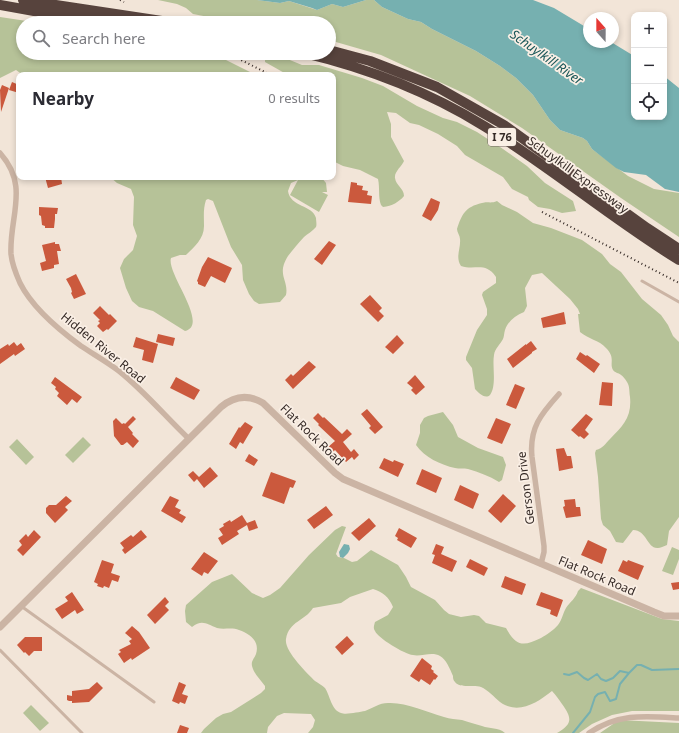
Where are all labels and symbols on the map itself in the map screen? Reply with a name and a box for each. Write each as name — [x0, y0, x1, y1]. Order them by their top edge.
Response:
north arrow — [583, 12, 619, 48]
water label: Schuylkill River — [507, 25, 588, 89]
road number: I 76 — [488, 128, 516, 146]
street label: Schuylkill Expressway — [524, 132, 633, 218]
street label: Hidden River Road — [57, 308, 149, 387]
street label: Flat Rock Road — [277, 400, 348, 469]
street label: Gerson Drive — [513, 450, 538, 526]
street label: Flat Rock Road — [556, 552, 638, 599]

